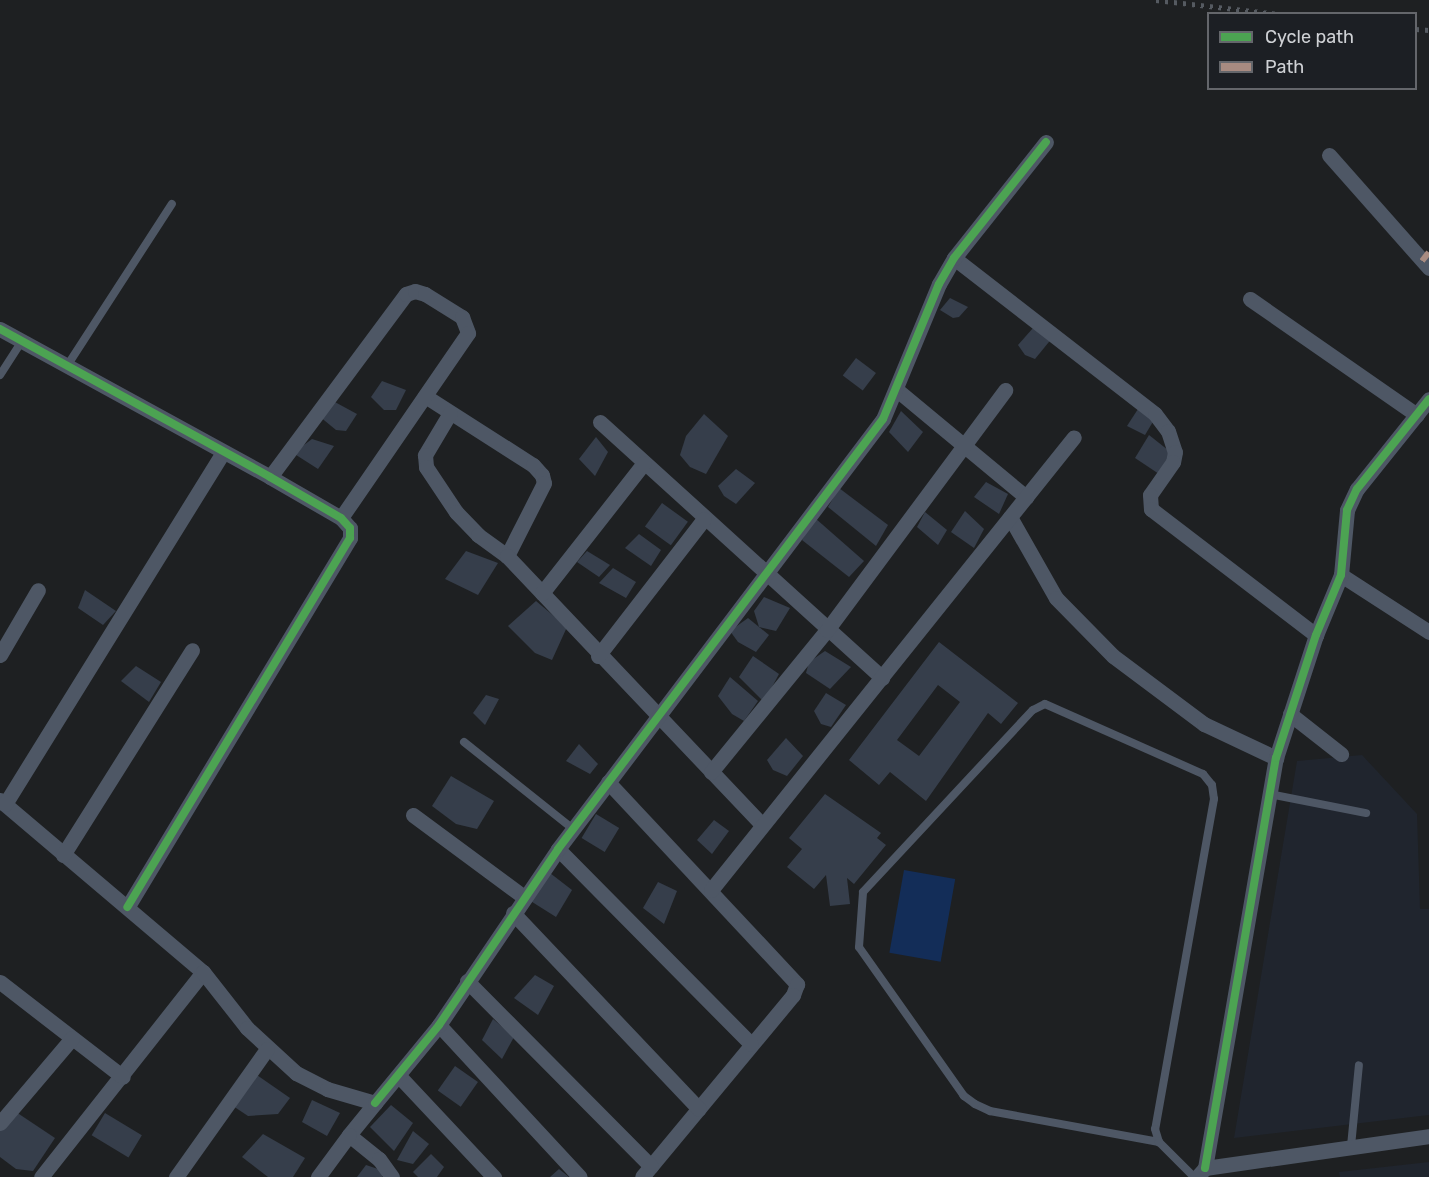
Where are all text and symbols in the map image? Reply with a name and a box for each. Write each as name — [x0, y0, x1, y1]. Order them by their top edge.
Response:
legend — [1207, 12, 1417, 90]
text: Cycle path — [1265, 26, 1354, 48]
text: Path — [1265, 56, 1304, 78]

